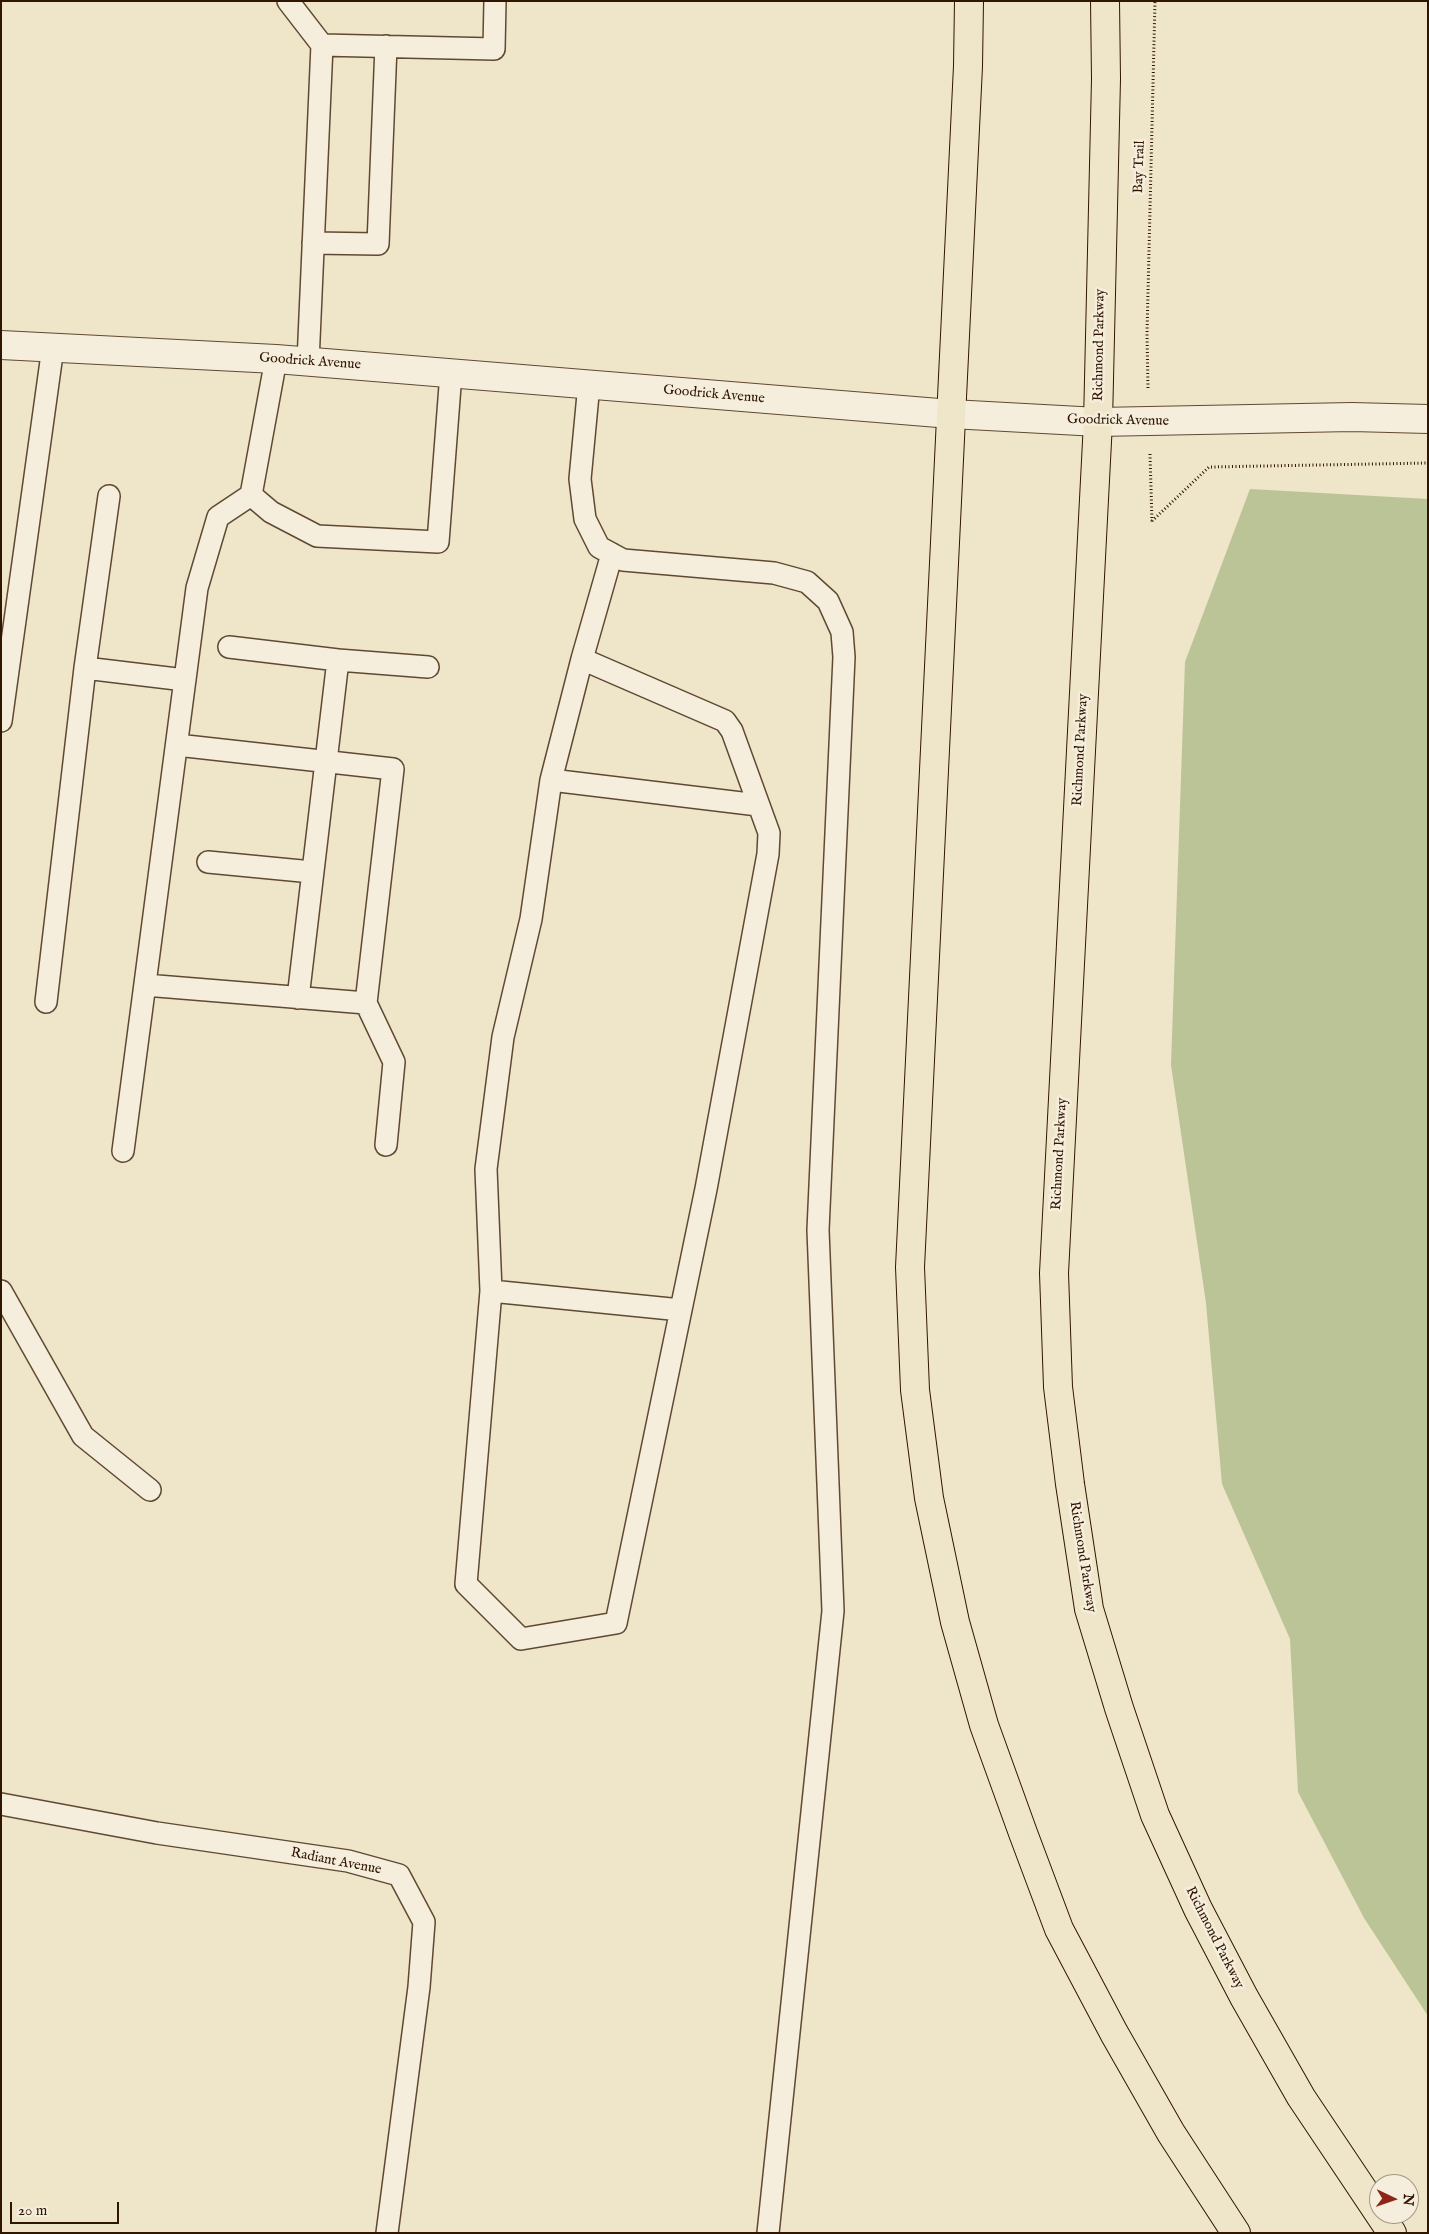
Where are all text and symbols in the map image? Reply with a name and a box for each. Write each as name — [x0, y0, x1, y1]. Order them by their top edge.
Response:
street label: Bay Trail — [1131, 140, 1149, 194]
street label: Richmond Parkway — [1091, 289, 1109, 401]
street label: Goodrick Avenue — [259, 350, 361, 374]
street label: Goodrick Avenue — [663, 382, 765, 408]
street label: Goodrick Avenue — [1067, 412, 1169, 430]
street label: Richmond Parkway — [1070, 693, 1092, 807]
street label: Richmond Parkway — [1049, 1097, 1071, 1211]
street label: Richmond Parkway — [1065, 1500, 1099, 1614]
street label: Radiant Avenue — [289, 1845, 383, 1879]
street label: Richmond Parkway — [1181, 1884, 1247, 1992]
north arrow — [1369, 2174, 1419, 2224]
scale bar — [12, 2192, 121, 2224]
text: N — [1399, 2193, 1417, 2206]
text: 20 m — [18, 2201, 47, 2220]

